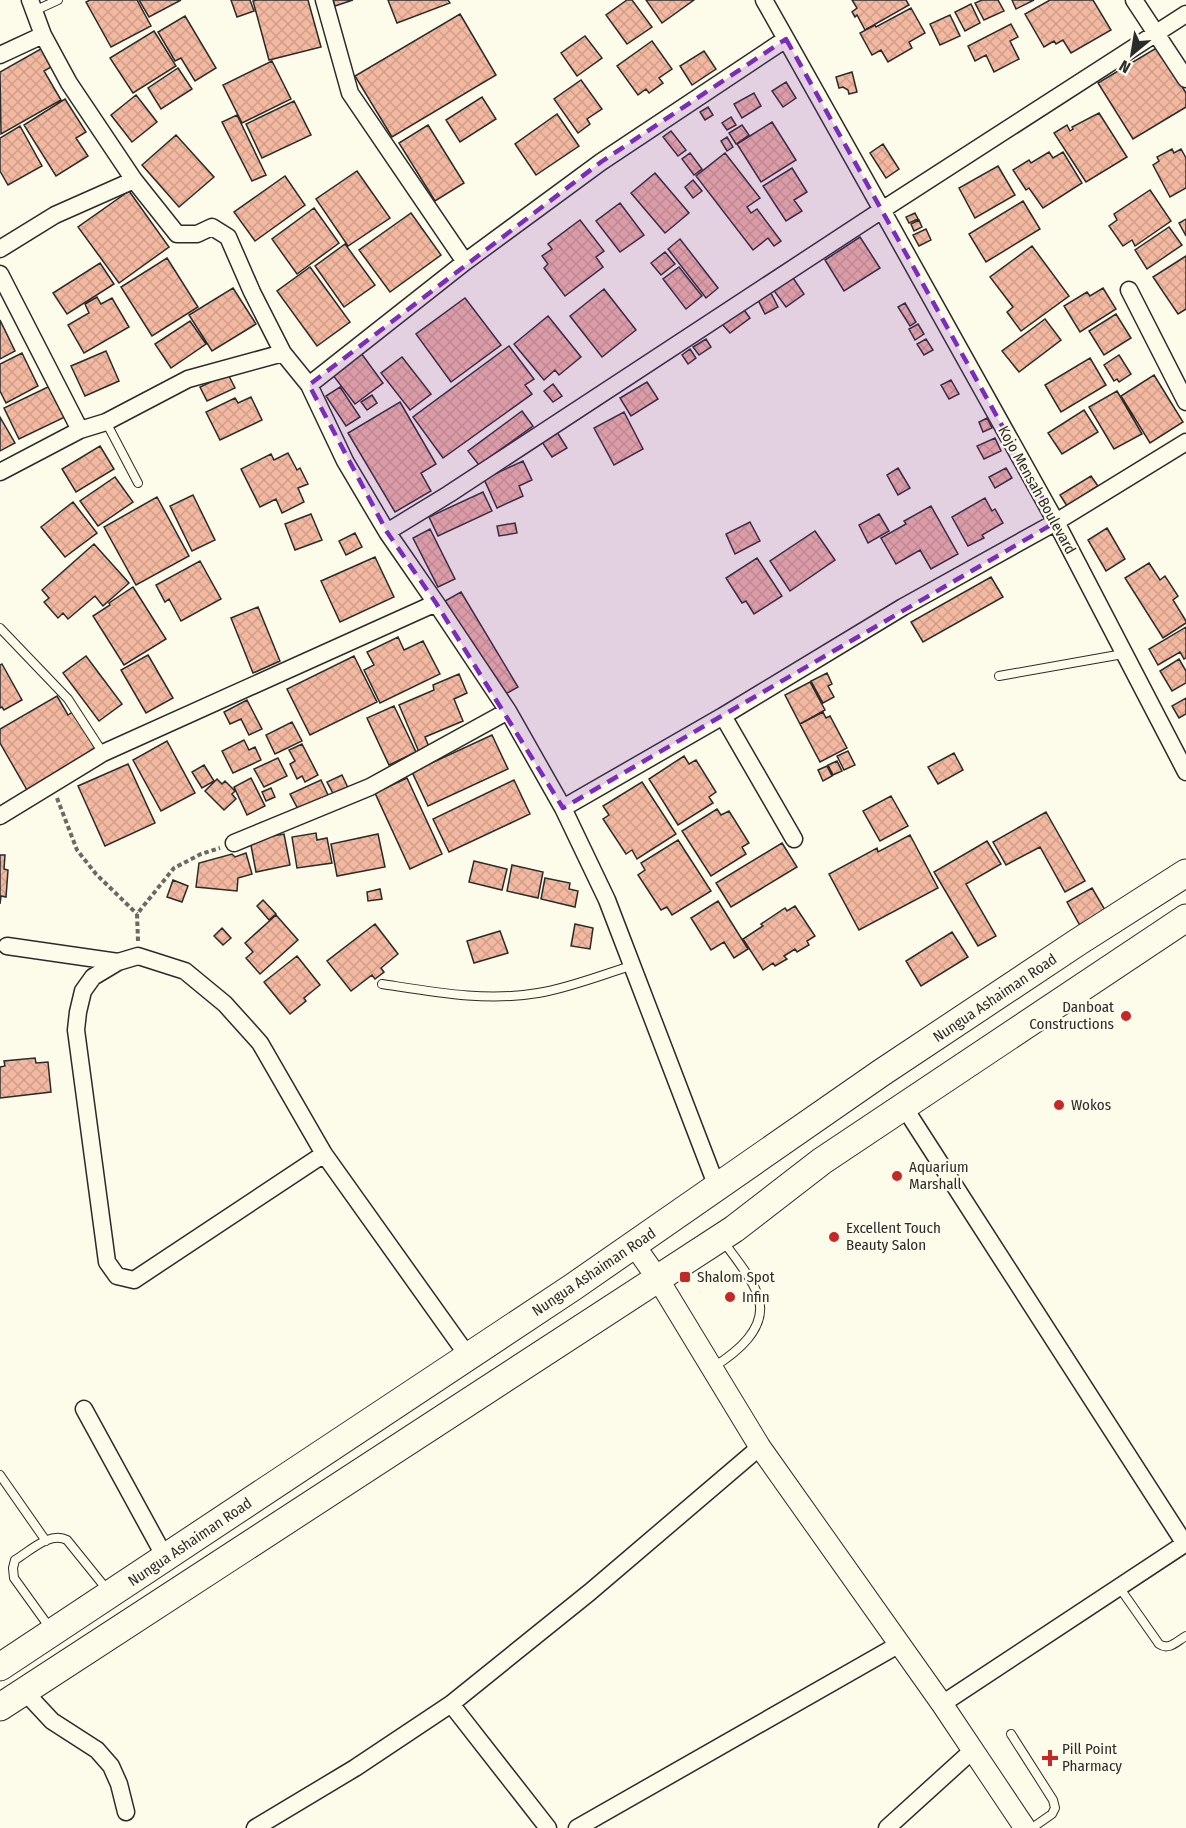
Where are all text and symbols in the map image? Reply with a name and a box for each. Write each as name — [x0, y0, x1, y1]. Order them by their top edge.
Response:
north arrow — [1102, 24, 1162, 84]
text: N — [1116, 56, 1134, 77]
street label: Kojo Mensah Boulevard — [994, 423, 1080, 557]
street label: Nungua Ashaiman Road — [930, 950, 1060, 1046]
place label: Danboat Constructions — [1029, 998, 1114, 1033]
marker: Danboat Constructions — [1119, 1009, 1133, 1023]
place label: Wokos — [1071, 1096, 1111, 1114]
marker: Wokos — [1052, 1098, 1066, 1112]
place label: Aquarium Marshall — [909, 1158, 969, 1193]
marker: Aquarium Marshall — [890, 1169, 904, 1183]
place label: Excellent Touch Beauty Salon — [846, 1219, 941, 1254]
street label: Nungua Ashaiman Road — [529, 1224, 659, 1320]
marker: Excellent Touch Beauty Salon — [827, 1230, 841, 1244]
place label: Shalom Spot — [697, 1268, 775, 1286]
marker: Shalom Spot — [678, 1270, 692, 1284]
place label: Infin — [742, 1288, 770, 1306]
marker: Infin — [723, 1290, 737, 1304]
street label: Nungua Ashaiman Road — [125, 1494, 255, 1590]
place label: Pill Point Pharmacy — [1062, 1740, 1122, 1775]
marker: Pill Point Pharmacy — [1043, 1751, 1057, 1765]

